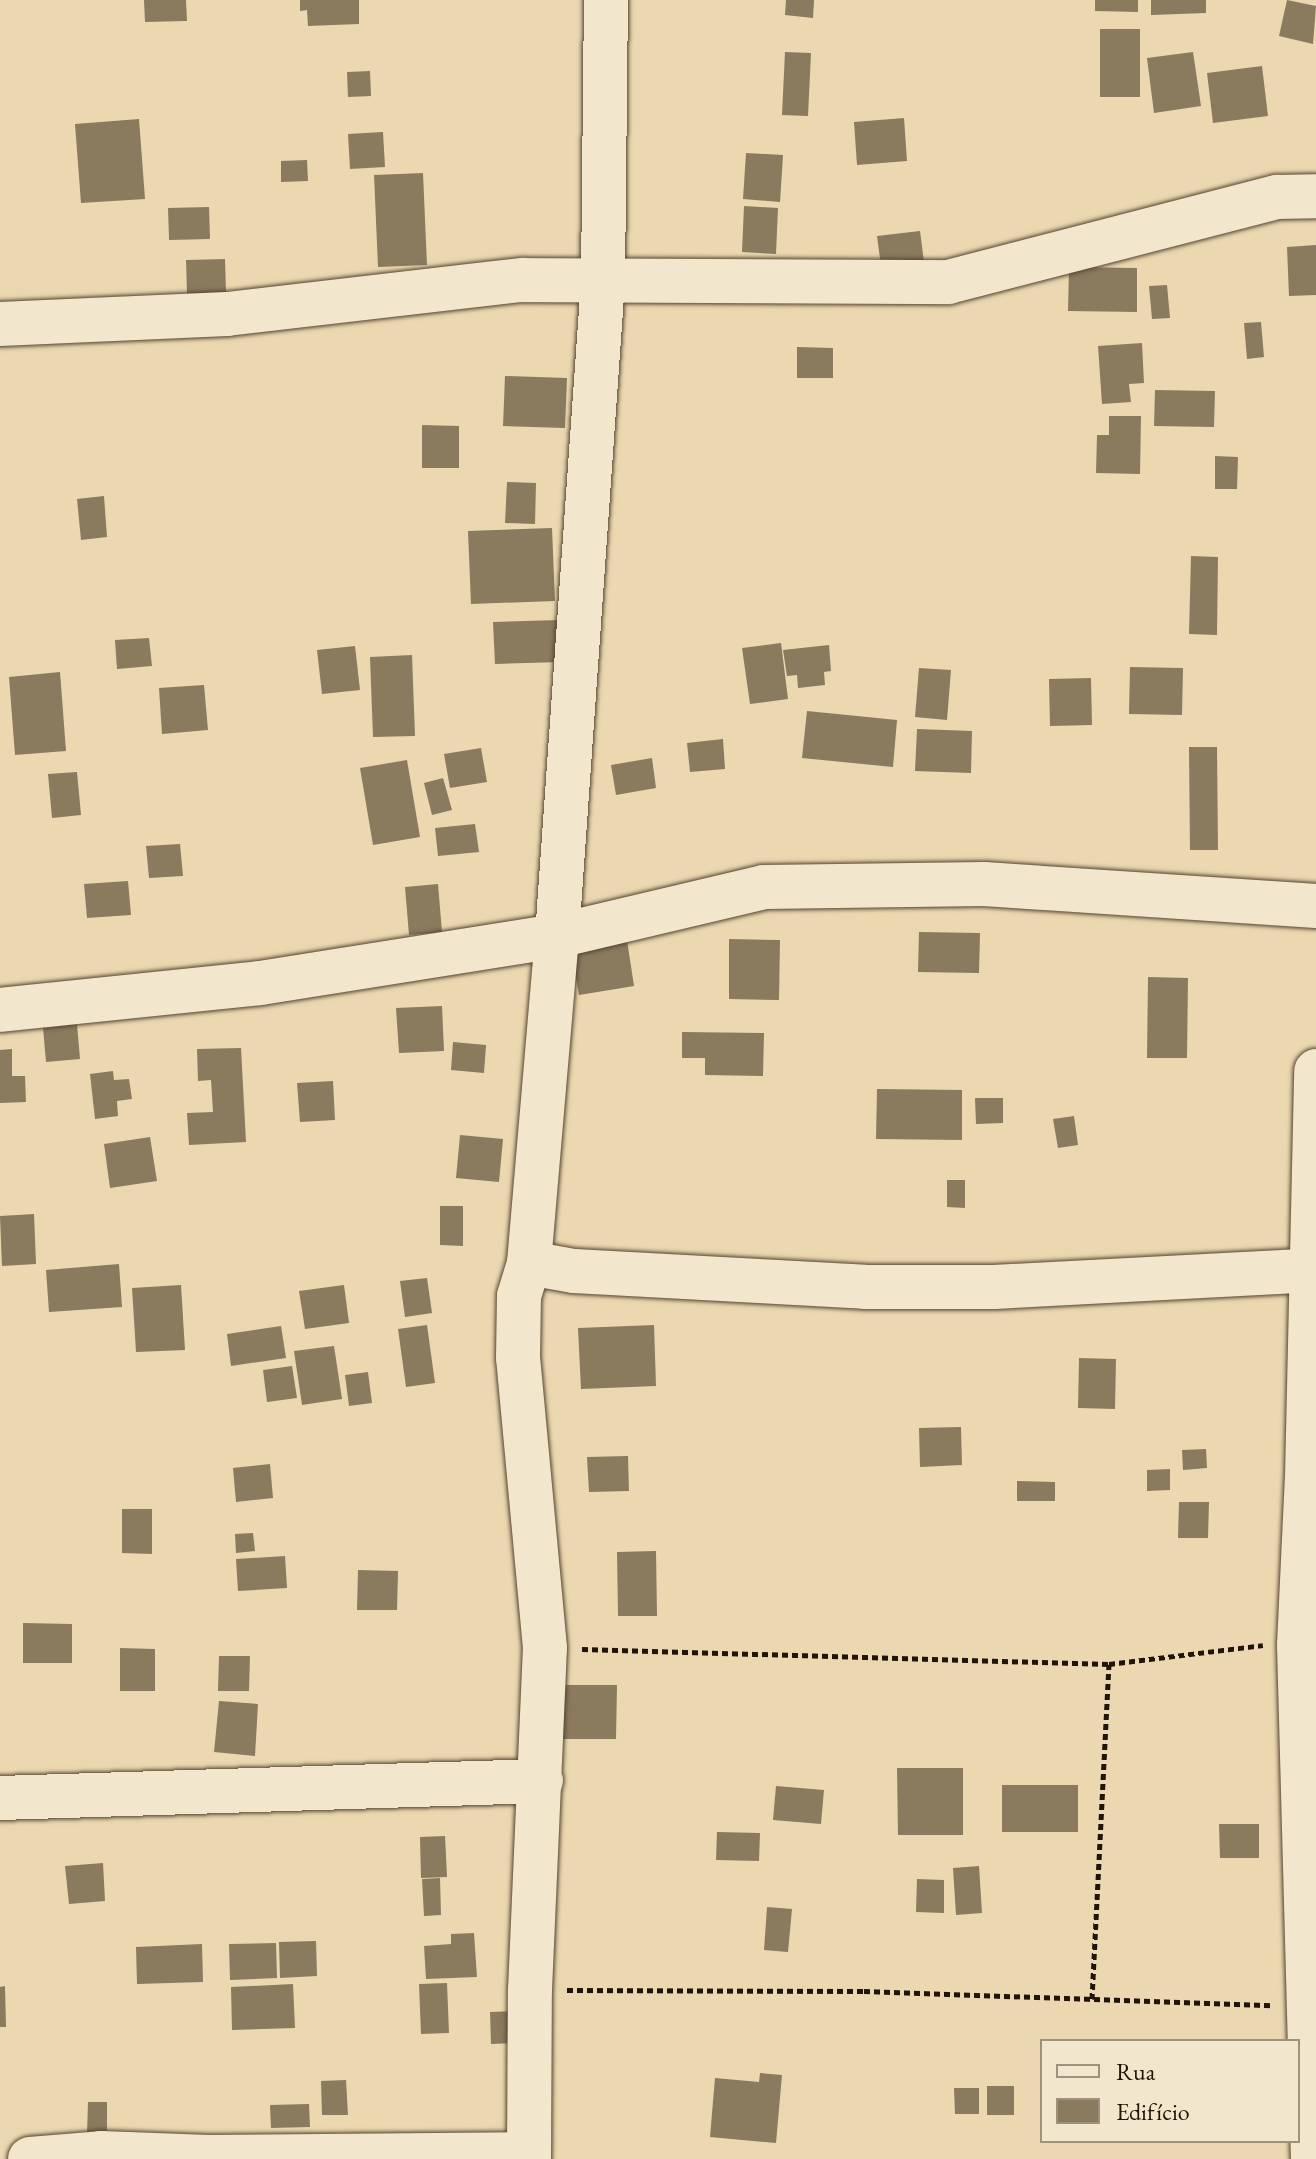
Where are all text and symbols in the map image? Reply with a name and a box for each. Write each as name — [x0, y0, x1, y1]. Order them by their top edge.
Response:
legend — [1040, 2039, 1300, 2143]
text: Rua — [1116, 2056, 1155, 2087]
text: Edifício — [1116, 2096, 1190, 2127]

